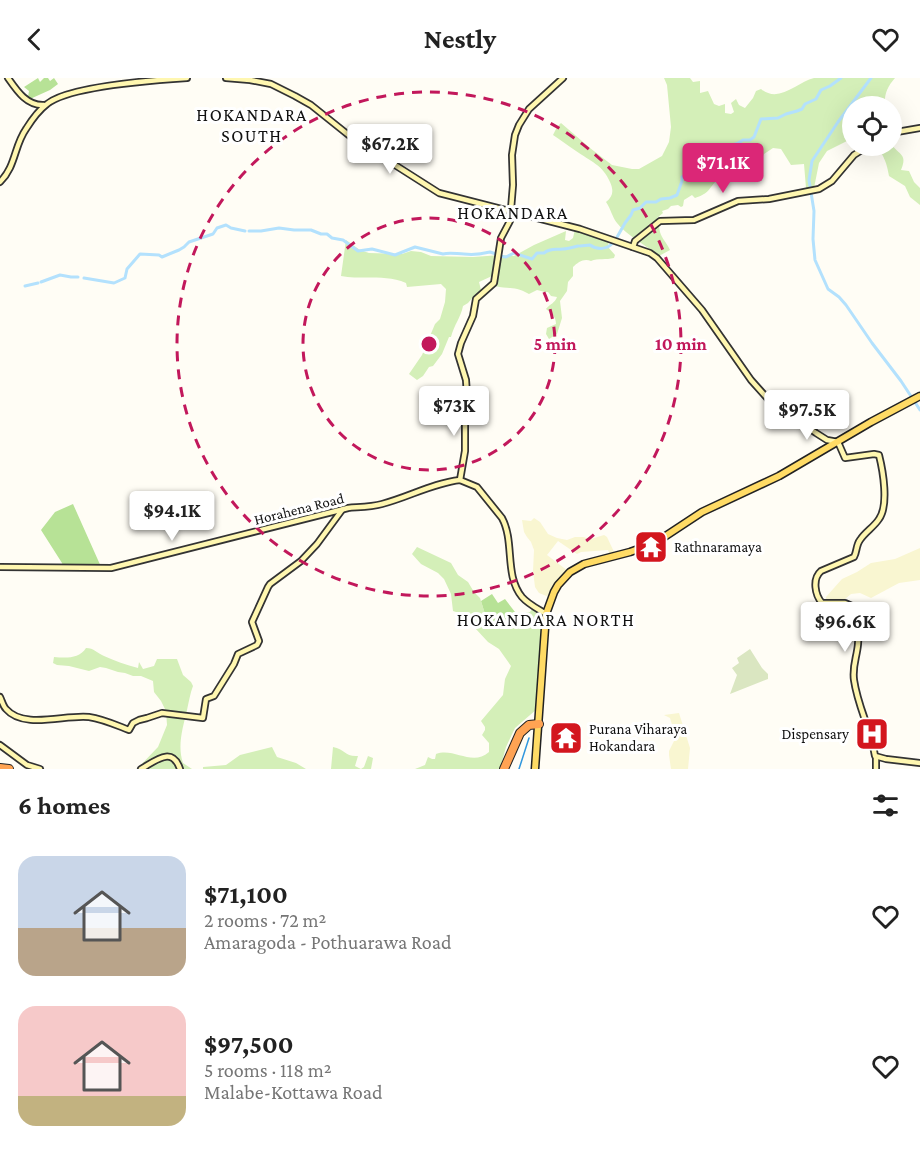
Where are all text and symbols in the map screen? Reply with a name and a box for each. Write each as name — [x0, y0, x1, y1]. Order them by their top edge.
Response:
icon: back — [18, 23, 51, 56]
icon: heart — [869, 23, 902, 56]
text: Nestly — [424, 24, 496, 54]
map controls — [842, 96, 902, 156]
button: locate — [842, 96, 902, 156]
district label: HOKANDARA SOUTH — [196, 105, 308, 146]
pin: $67.2K — [341, 124, 439, 175]
text: $67.2K — [361, 132, 419, 154]
pin: $71.1K — [674, 143, 772, 194]
text: $71.1K — [697, 151, 750, 173]
district label: HOKANDARA — [457, 203, 569, 223]
centre of rings — [419, 334, 439, 354]
text: 5 min — [533, 334, 577, 354]
text: 10 min — [655, 334, 708, 354]
pin: $73K — [418, 386, 490, 437]
pin: $97.5K — [758, 390, 856, 441]
text: $73K — [433, 394, 475, 416]
text: $97.5K — [778, 398, 836, 420]
street label: Horahena Road — [252, 490, 346, 528]
pin: $94.1K — [123, 491, 221, 542]
text: $94.1K — [143, 499, 201, 521]
temple icon: Rathnaramaya — [633, 529, 669, 565]
place label: Rathnaramaya — [674, 539, 762, 556]
pin: $96.6K — [796, 602, 894, 653]
district label: HOKANDARA NORTH — [457, 610, 635, 630]
text: $96.6K — [815, 610, 875, 632]
hospital icon: Dispensary — [854, 716, 890, 752]
temple icon: Purana Viharaya Hokandara — [548, 720, 584, 756]
place label: Purana Viharaya Hokandara — [589, 721, 687, 754]
place label: Dispensary — [782, 726, 849, 743]
icon: filters — [869, 789, 902, 822]
text: 6 homes — [18, 791, 110, 820]
icon: home — [66, 880, 138, 952]
text: $71,100 — [204, 880, 288, 909]
icon: heart — [869, 900, 902, 933]
text: 2 rooms · 72 m² — [204, 909, 326, 931]
text: Amaragoda - Pothuarawa Road — [204, 931, 452, 953]
icon: home — [66, 1030, 138, 1102]
text: $97,500 — [204, 1030, 294, 1059]
icon: heart — [869, 1050, 902, 1083]
text: 5 rooms · 118 m² — [204, 1059, 332, 1081]
text: Malabe-Kottawa Road — [204, 1081, 383, 1103]

